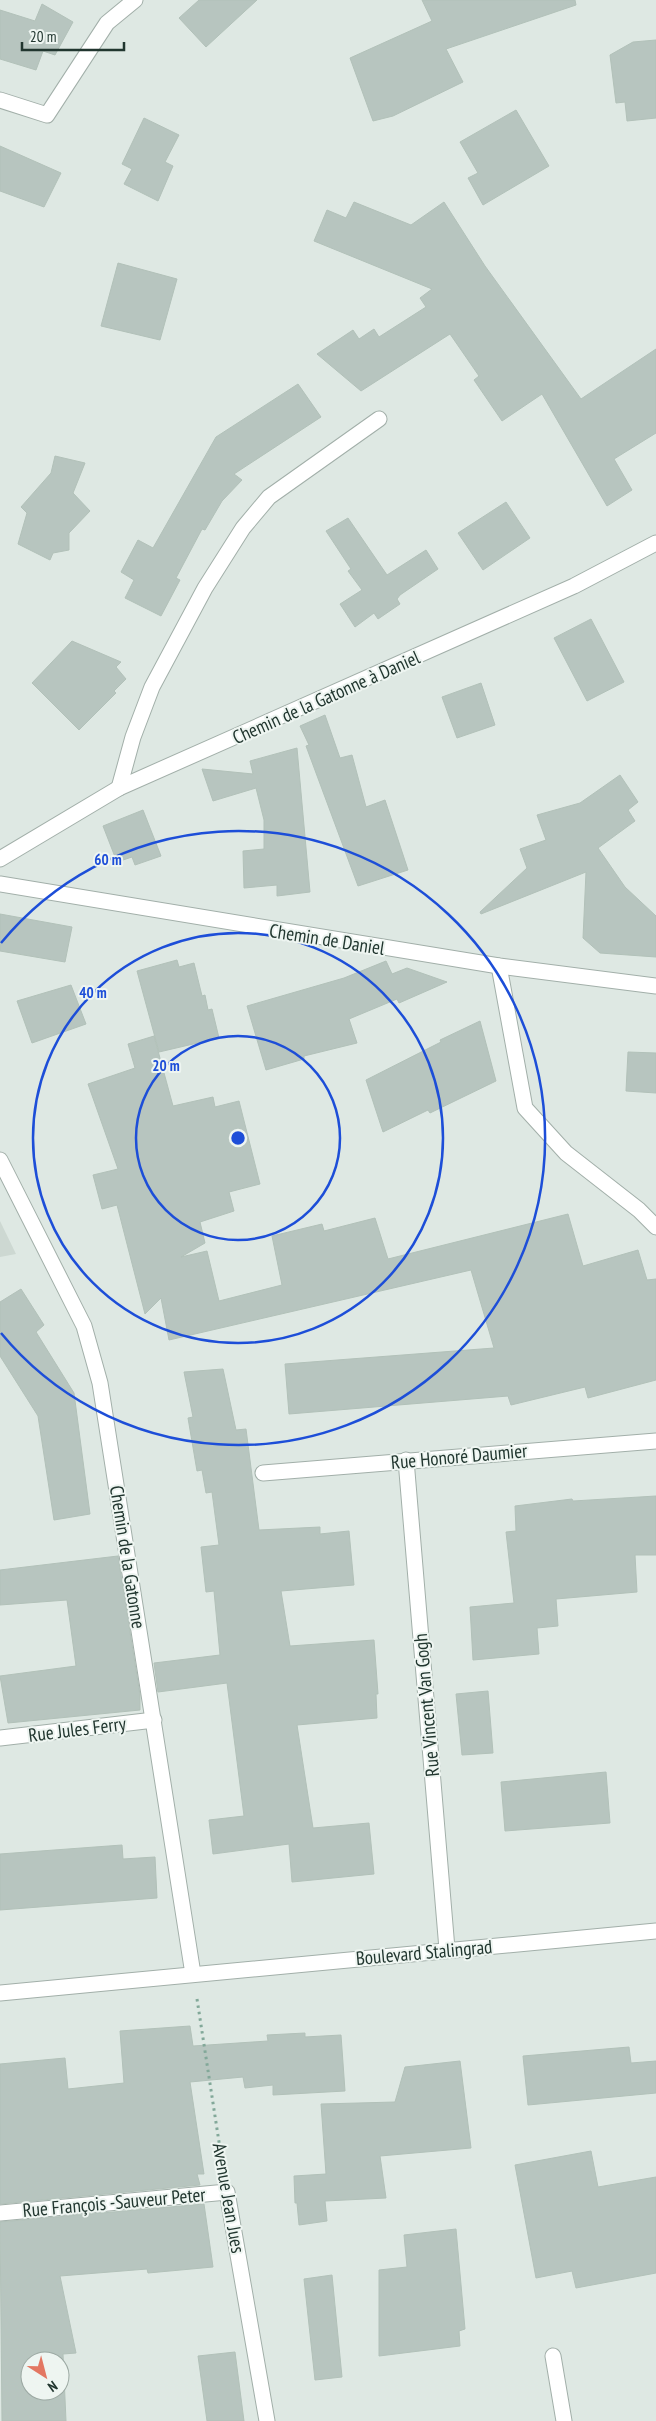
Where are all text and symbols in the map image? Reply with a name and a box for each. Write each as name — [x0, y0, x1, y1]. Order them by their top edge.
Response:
scale bar — [22, 20, 125, 52]
text: 20 m — [30, 27, 56, 46]
street label: Chemin de la Gatonne à Daniel — [229, 645, 424, 749]
text: 60 m — [94, 850, 122, 869]
street label: Chemin de Daniel — [268, 918, 387, 960]
text: 40 m — [79, 983, 107, 1002]
text: 20 m — [152, 1056, 180, 1075]
centre of rings — [229, 1129, 247, 1147]
street label: Rue Honoré Daumier — [390, 1438, 529, 1474]
street label: Chemin de la Gatonne — [105, 1484, 151, 1630]
street label: Rue Vincent Van Gogh — [408, 1632, 444, 1778]
street label: Rue Jules Ferry — [27, 1711, 128, 1747]
street label: Boulevard Stalingrad — [355, 1934, 493, 1970]
street label: Avenue Jean Jues — [207, 2141, 251, 2255]
street label: Rue François -Sauveur Peter — [22, 2182, 207, 2222]
north arrow — [20, 2351, 70, 2401]
text: N — [44, 2377, 61, 2396]

